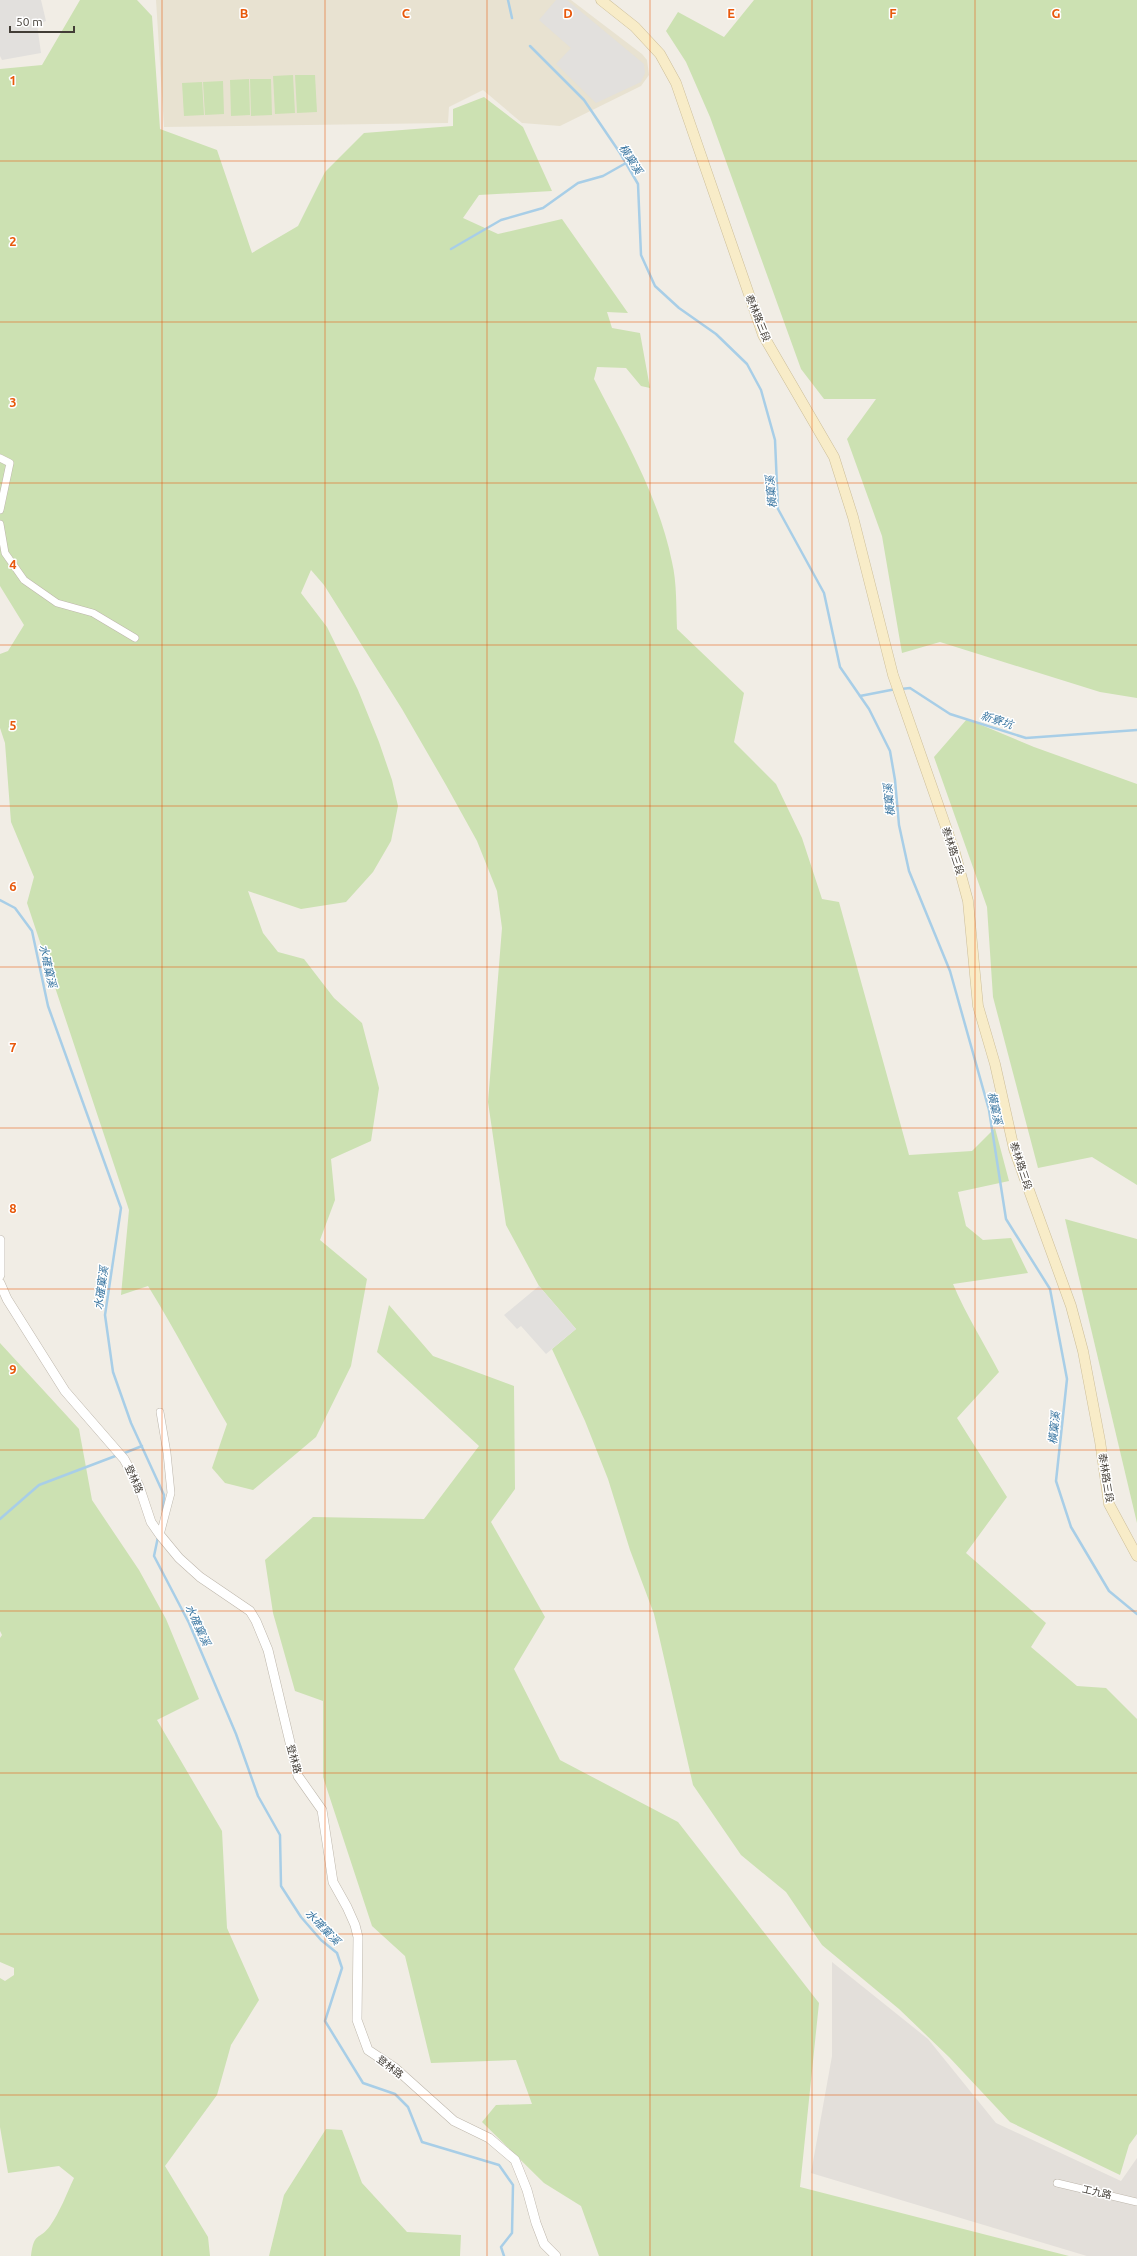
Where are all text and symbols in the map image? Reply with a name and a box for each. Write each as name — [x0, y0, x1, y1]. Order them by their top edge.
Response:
text: B — [240, 6, 249, 20]
text: C — [402, 6, 411, 20]
text: D — [563, 6, 573, 20]
text: E — [727, 6, 735, 20]
text: F — [889, 6, 897, 20]
text: G — [1052, 6, 1061, 20]
scale bar — [10, 8, 74, 34]
text: 50 m — [16, 15, 43, 28]
text: 1 — [9, 73, 17, 87]
water label: 橫窠溪 — [617, 142, 646, 178]
text: 2 — [9, 234, 17, 248]
street label: 泰林路三段 — [744, 293, 772, 343]
text: 3 — [9, 395, 17, 409]
water label: 橫窠溪 — [763, 473, 778, 509]
text: 4 — [9, 557, 17, 571]
water label: 新寮坑 — [979, 709, 1016, 731]
text: 5 — [9, 718, 17, 732]
water label: 橫窠溪 — [881, 781, 896, 817]
street label: 泰林路三段 — [940, 826, 966, 876]
text: 6 — [9, 879, 17, 893]
water label: 水確窠溪 — [37, 943, 59, 991]
text: 7 — [9, 1040, 17, 1054]
water label: 橫窠溪 — [986, 1091, 1005, 1127]
street label: 泰林路三段 — [1008, 1141, 1034, 1191]
text: 8 — [9, 1201, 17, 1215]
water label: 水確窠溪 — [92, 1263, 110, 1311]
text: 9 — [9, 1362, 17, 1376]
water label: 橫窠溪 — [1046, 1409, 1062, 1445]
street label: 泰林路三段 — [1097, 1452, 1115, 1504]
street label: 登林路 — [123, 1463, 145, 1495]
water label: 水確窠溪 — [183, 1603, 214, 1649]
street label: 登林路 — [285, 1743, 303, 1775]
water label: 水確窠溪 — [303, 1907, 344, 1948]
street label: 登林路 — [375, 2054, 405, 2080]
street label: 工九路 — [1081, 2183, 1113, 2201]

